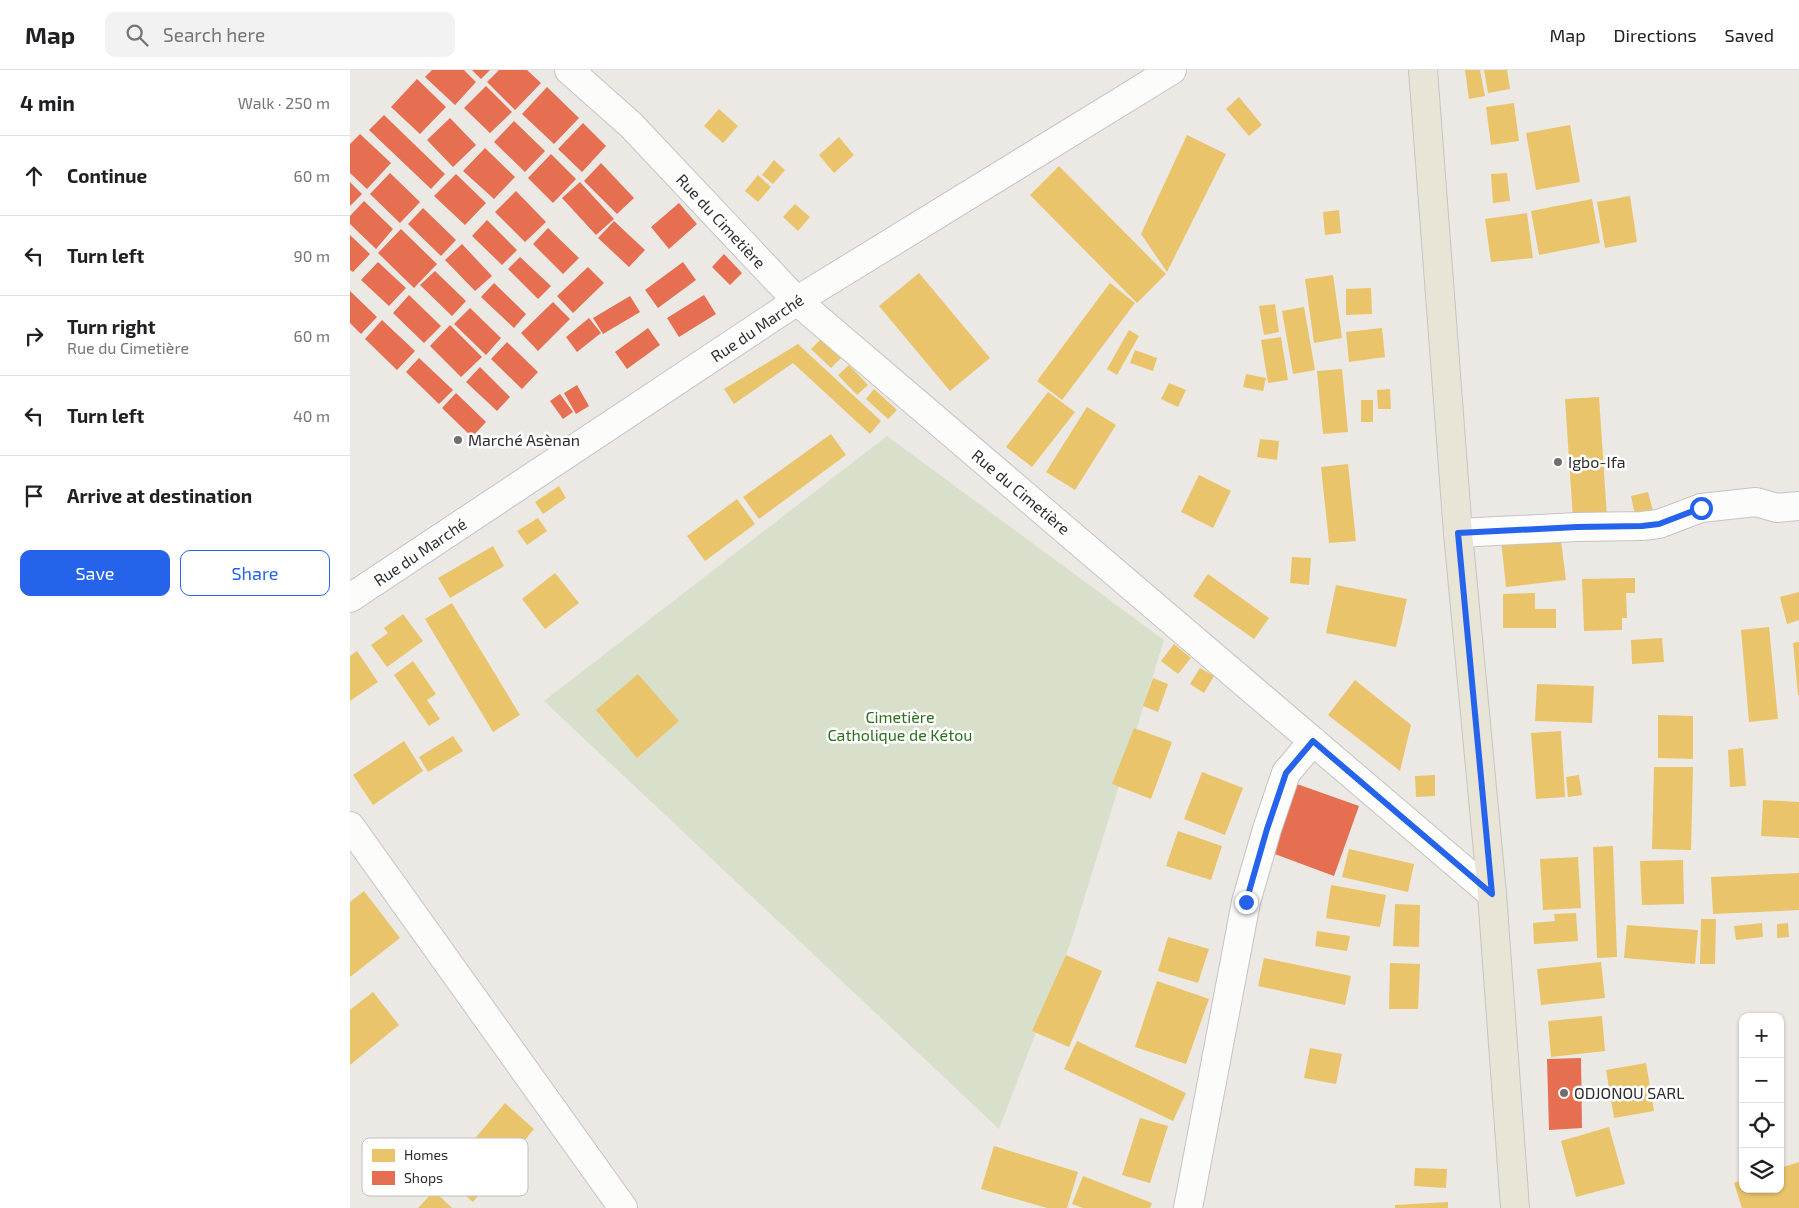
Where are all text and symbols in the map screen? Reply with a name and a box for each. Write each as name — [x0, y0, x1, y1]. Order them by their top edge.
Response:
search box — [105, 12, 455, 57]
text: Map — [25, 20, 75, 49]
icon: search — [123, 21, 151, 49]
text: Search here — [163, 23, 265, 46]
text: Map — [1549, 24, 1586, 46]
text: Directions — [1614, 24, 1697, 46]
text: Saved — [1725, 24, 1774, 46]
text: 4 min — [20, 90, 75, 115]
text: Walk · 250 m — [238, 93, 330, 112]
icon: ahead — [20, 162, 48, 190]
text: Continue — [67, 164, 147, 187]
text: 60 m — [294, 166, 330, 185]
street label: Rue du Cimetière — [673, 169, 770, 272]
icon: left — [20, 242, 48, 270]
text: Turn left — [67, 244, 144, 267]
text: 90 m — [294, 246, 330, 265]
street label: Rue du Marché — [707, 290, 807, 366]
text: Turn right — [67, 315, 155, 338]
icon: right — [20, 322, 48, 350]
text: 60 m — [294, 326, 330, 345]
text: Rue du Cimetière — [67, 338, 189, 357]
icon: left — [20, 402, 48, 430]
text: Turn left — [67, 404, 144, 427]
text: 40 m — [293, 406, 330, 425]
place label: Marché Asènan — [468, 430, 580, 449]
marker: Marché Asènan — [452, 434, 464, 446]
street label: Rue du Cimetière — [968, 445, 1074, 538]
place label: Igbo-Ifa — [1568, 452, 1626, 471]
marker: Igbo-Ifa — [1552, 456, 1564, 468]
icon: arrive — [20, 482, 48, 510]
text: Arrive at destination — [67, 484, 252, 507]
route start — [1690, 497, 1713, 520]
street label: Rue du Marché — [370, 514, 470, 590]
button: Save — [20, 550, 170, 596]
button: Share — [180, 550, 330, 596]
park label: Cimetière Catholique de Kétou — [828, 707, 972, 744]
route end — [1235, 891, 1258, 914]
map controls — [1739, 1013, 1784, 1193]
button: + — [1739, 1013, 1784, 1058]
button: − — [1739, 1058, 1784, 1103]
place label: ODJONOU SARL — [1574, 1083, 1684, 1102]
marker: ODJONOU SARL — [1558, 1087, 1570, 1099]
button: locate — [1739, 1103, 1784, 1148]
legend — [362, 1138, 528, 1196]
text: Homes — [404, 1146, 448, 1163]
button: layers — [1739, 1148, 1784, 1193]
text: Shops — [404, 1169, 443, 1186]

